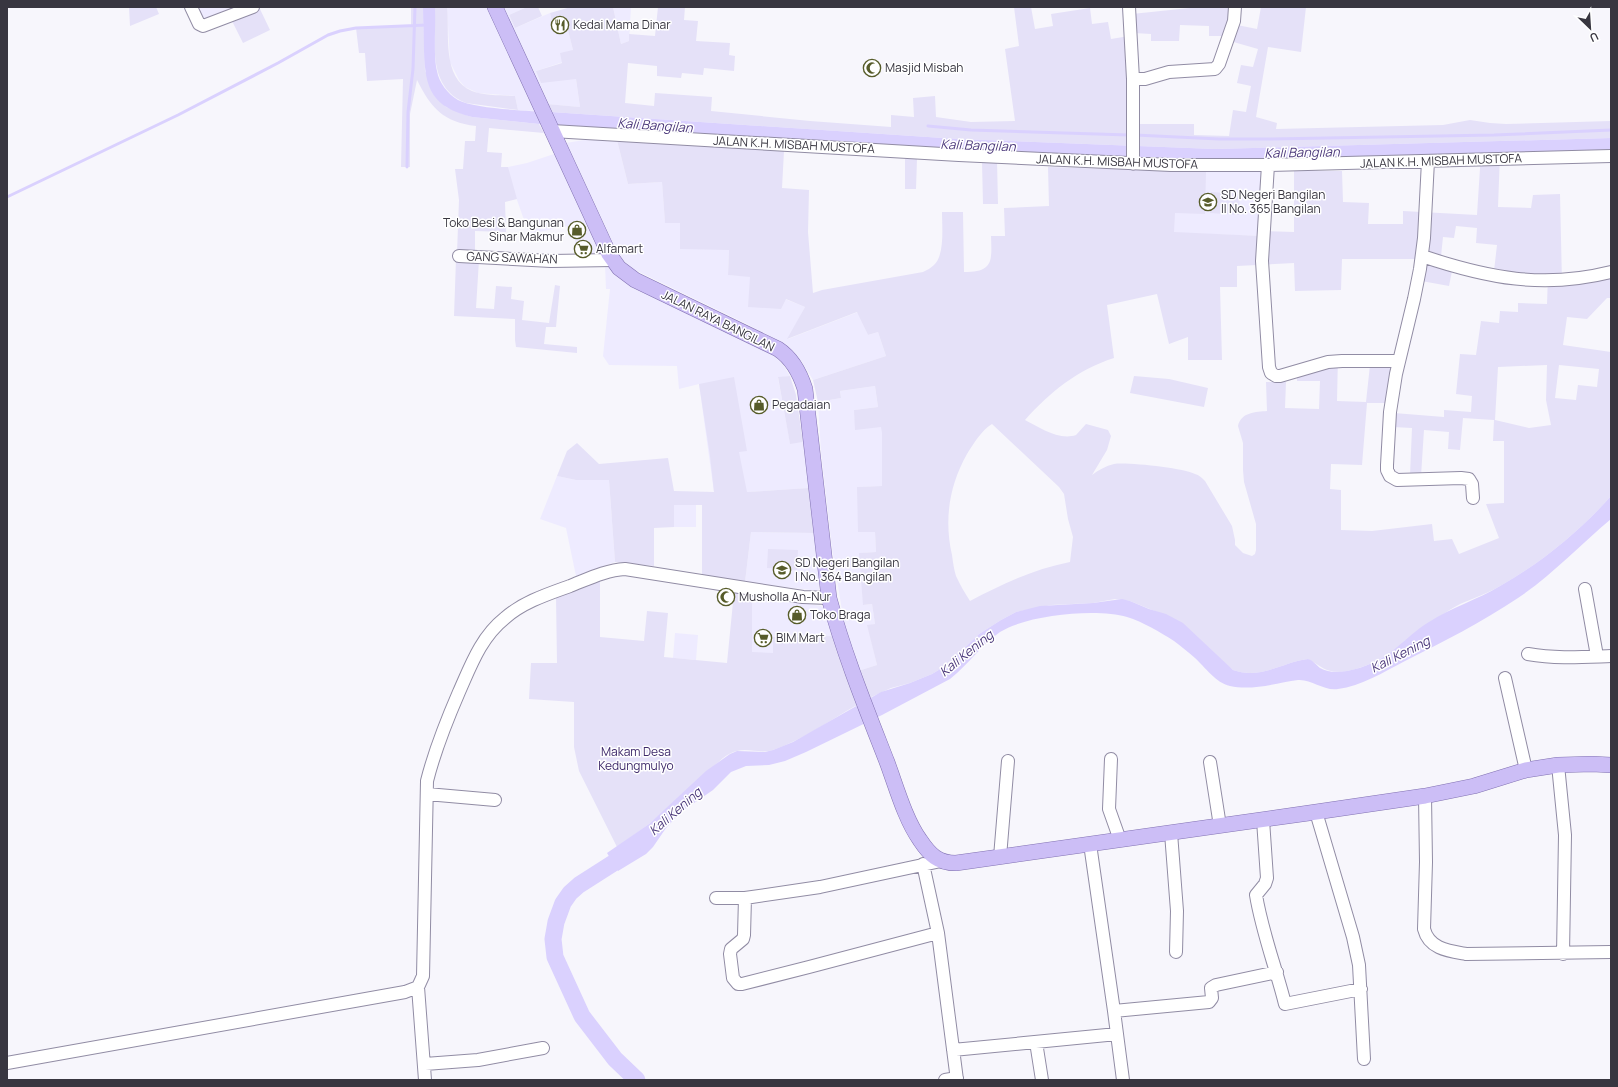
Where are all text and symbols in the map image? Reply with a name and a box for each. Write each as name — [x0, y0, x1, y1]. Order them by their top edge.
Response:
north arrow — [1570, 8, 1610, 48]
restaurant icon: Kedai Mama Dinar — [550, 15, 570, 35]
place label: Kedai Mama Dinar — [573, 16, 671, 33]
text: U — [1588, 29, 1601, 46]
mosque icon: Masjid Misbah — [862, 58, 882, 78]
place label: Masjid Misbah — [885, 59, 963, 76]
water label: Kali Bangilan — [617, 113, 694, 137]
street label: JALAN K.H. MISBAH MUSTOFA — [713, 132, 876, 157]
water label: Kali Bangilan — [940, 135, 1017, 155]
water label: Kali Bangilan — [1264, 142, 1341, 162]
street label: JALAN K.H. MISBAH MUSTOFA — [1360, 149, 1523, 172]
street label: JALAN K.H. MISBAH MUSTOFA — [1036, 150, 1199, 173]
place label: SD Negeri Bangilan II No. 365 Bangilan — [1221, 186, 1325, 217]
school or university icon: SD Negeri Bangilan II No. 365 Bangilan — [1198, 192, 1218, 212]
place label: Toko Besi & Bangunan Sinar Makmur — [443, 214, 565, 245]
shop icon: Toko Besi & Bangunan Sinar Makmur — [567, 220, 587, 240]
supermarket icon: Alfamart — [573, 239, 593, 259]
place label: Alfamart — [596, 240, 643, 257]
street label: GANG SAWAHAN — [466, 247, 558, 268]
street label: JALAN RAYA BANGILAN — [659, 286, 778, 355]
shop icon: Pegadaian — [749, 395, 769, 415]
place label: Pegadaian — [772, 396, 830, 413]
place label: SD Negeri Bangilan I No. 364 Bangilan — [795, 554, 899, 585]
school or university icon: SD Negeri Bangilan I No. 364 Bangilan — [772, 560, 792, 580]
mosque icon: Musholla An-Nur — [716, 587, 736, 607]
place label: Musholla An-Nur — [739, 588, 832, 605]
shop icon: Toko Braga — [787, 605, 807, 625]
place label: Toko Braga — [810, 606, 871, 623]
water label: Kali Kening — [935, 625, 998, 680]
supermarket icon: BIM Mart — [753, 628, 773, 648]
place label: BIM Mart — [776, 629, 825, 646]
water label: Kali Kening — [1367, 631, 1434, 677]
park label: Makam Desa Kedungmulyo — [598, 743, 674, 774]
water label: Kali Kening — [645, 782, 706, 839]

